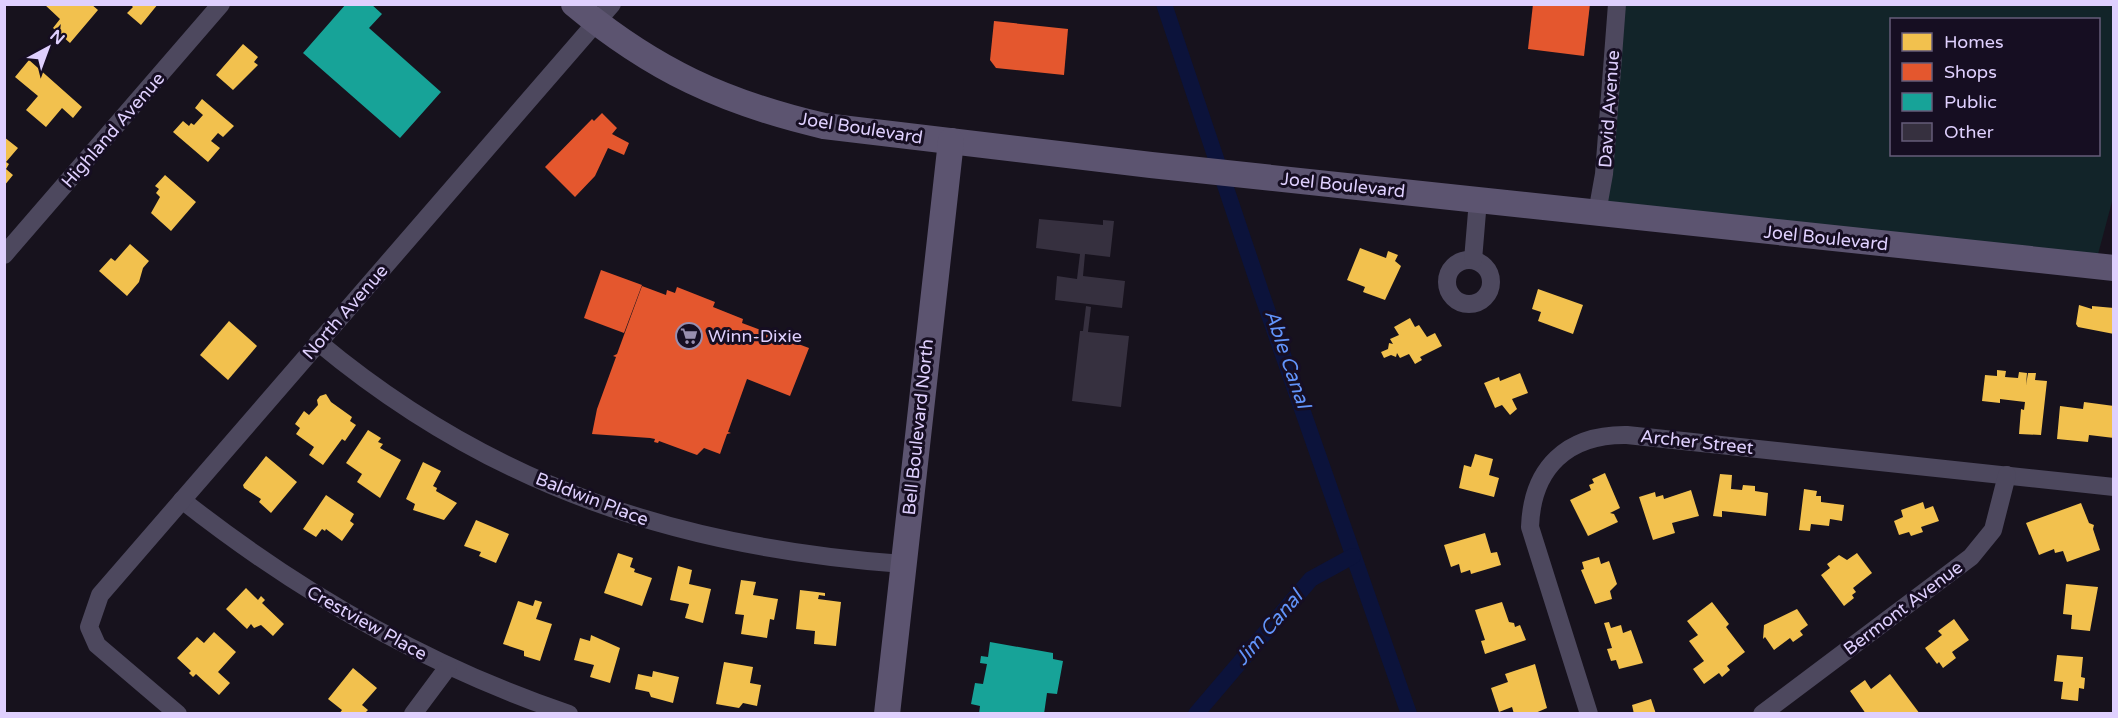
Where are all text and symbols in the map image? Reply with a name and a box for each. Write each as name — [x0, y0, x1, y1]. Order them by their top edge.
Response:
north arrow — [18, 18, 78, 78]
legend — [1890, 18, 2100, 156]
text: N — [46, 26, 69, 49]
text: Homes — [1944, 31, 2004, 53]
street label: David Avenue — [1594, 49, 1624, 169]
text: Shops — [1944, 61, 1997, 83]
street label: Highland Avenue — [57, 68, 169, 192]
text: Public — [1944, 91, 1997, 113]
street label: Joel Boulevard — [798, 107, 924, 149]
text: Other — [1944, 121, 1994, 143]
street label: Joel Boulevard — [1280, 168, 1406, 202]
street label: Joel Boulevard — [1763, 221, 1889, 255]
street label: North Avenue — [298, 260, 392, 364]
water label: Able Canal — [1259, 307, 1316, 413]
supermarket icon: Winn-Dixie — [674, 321, 704, 351]
place label: Winn-Dixie — [708, 325, 802, 347]
street label: Bell Boulevard North — [898, 338, 938, 516]
street label: Archer Street — [1639, 425, 1755, 459]
street label: Baldwin Place — [532, 467, 652, 531]
street label: Bermont Avenue — [1839, 556, 1967, 660]
street label: Crestview Place — [303, 581, 431, 665]
water label: Jim Canal — [1230, 584, 1309, 670]

